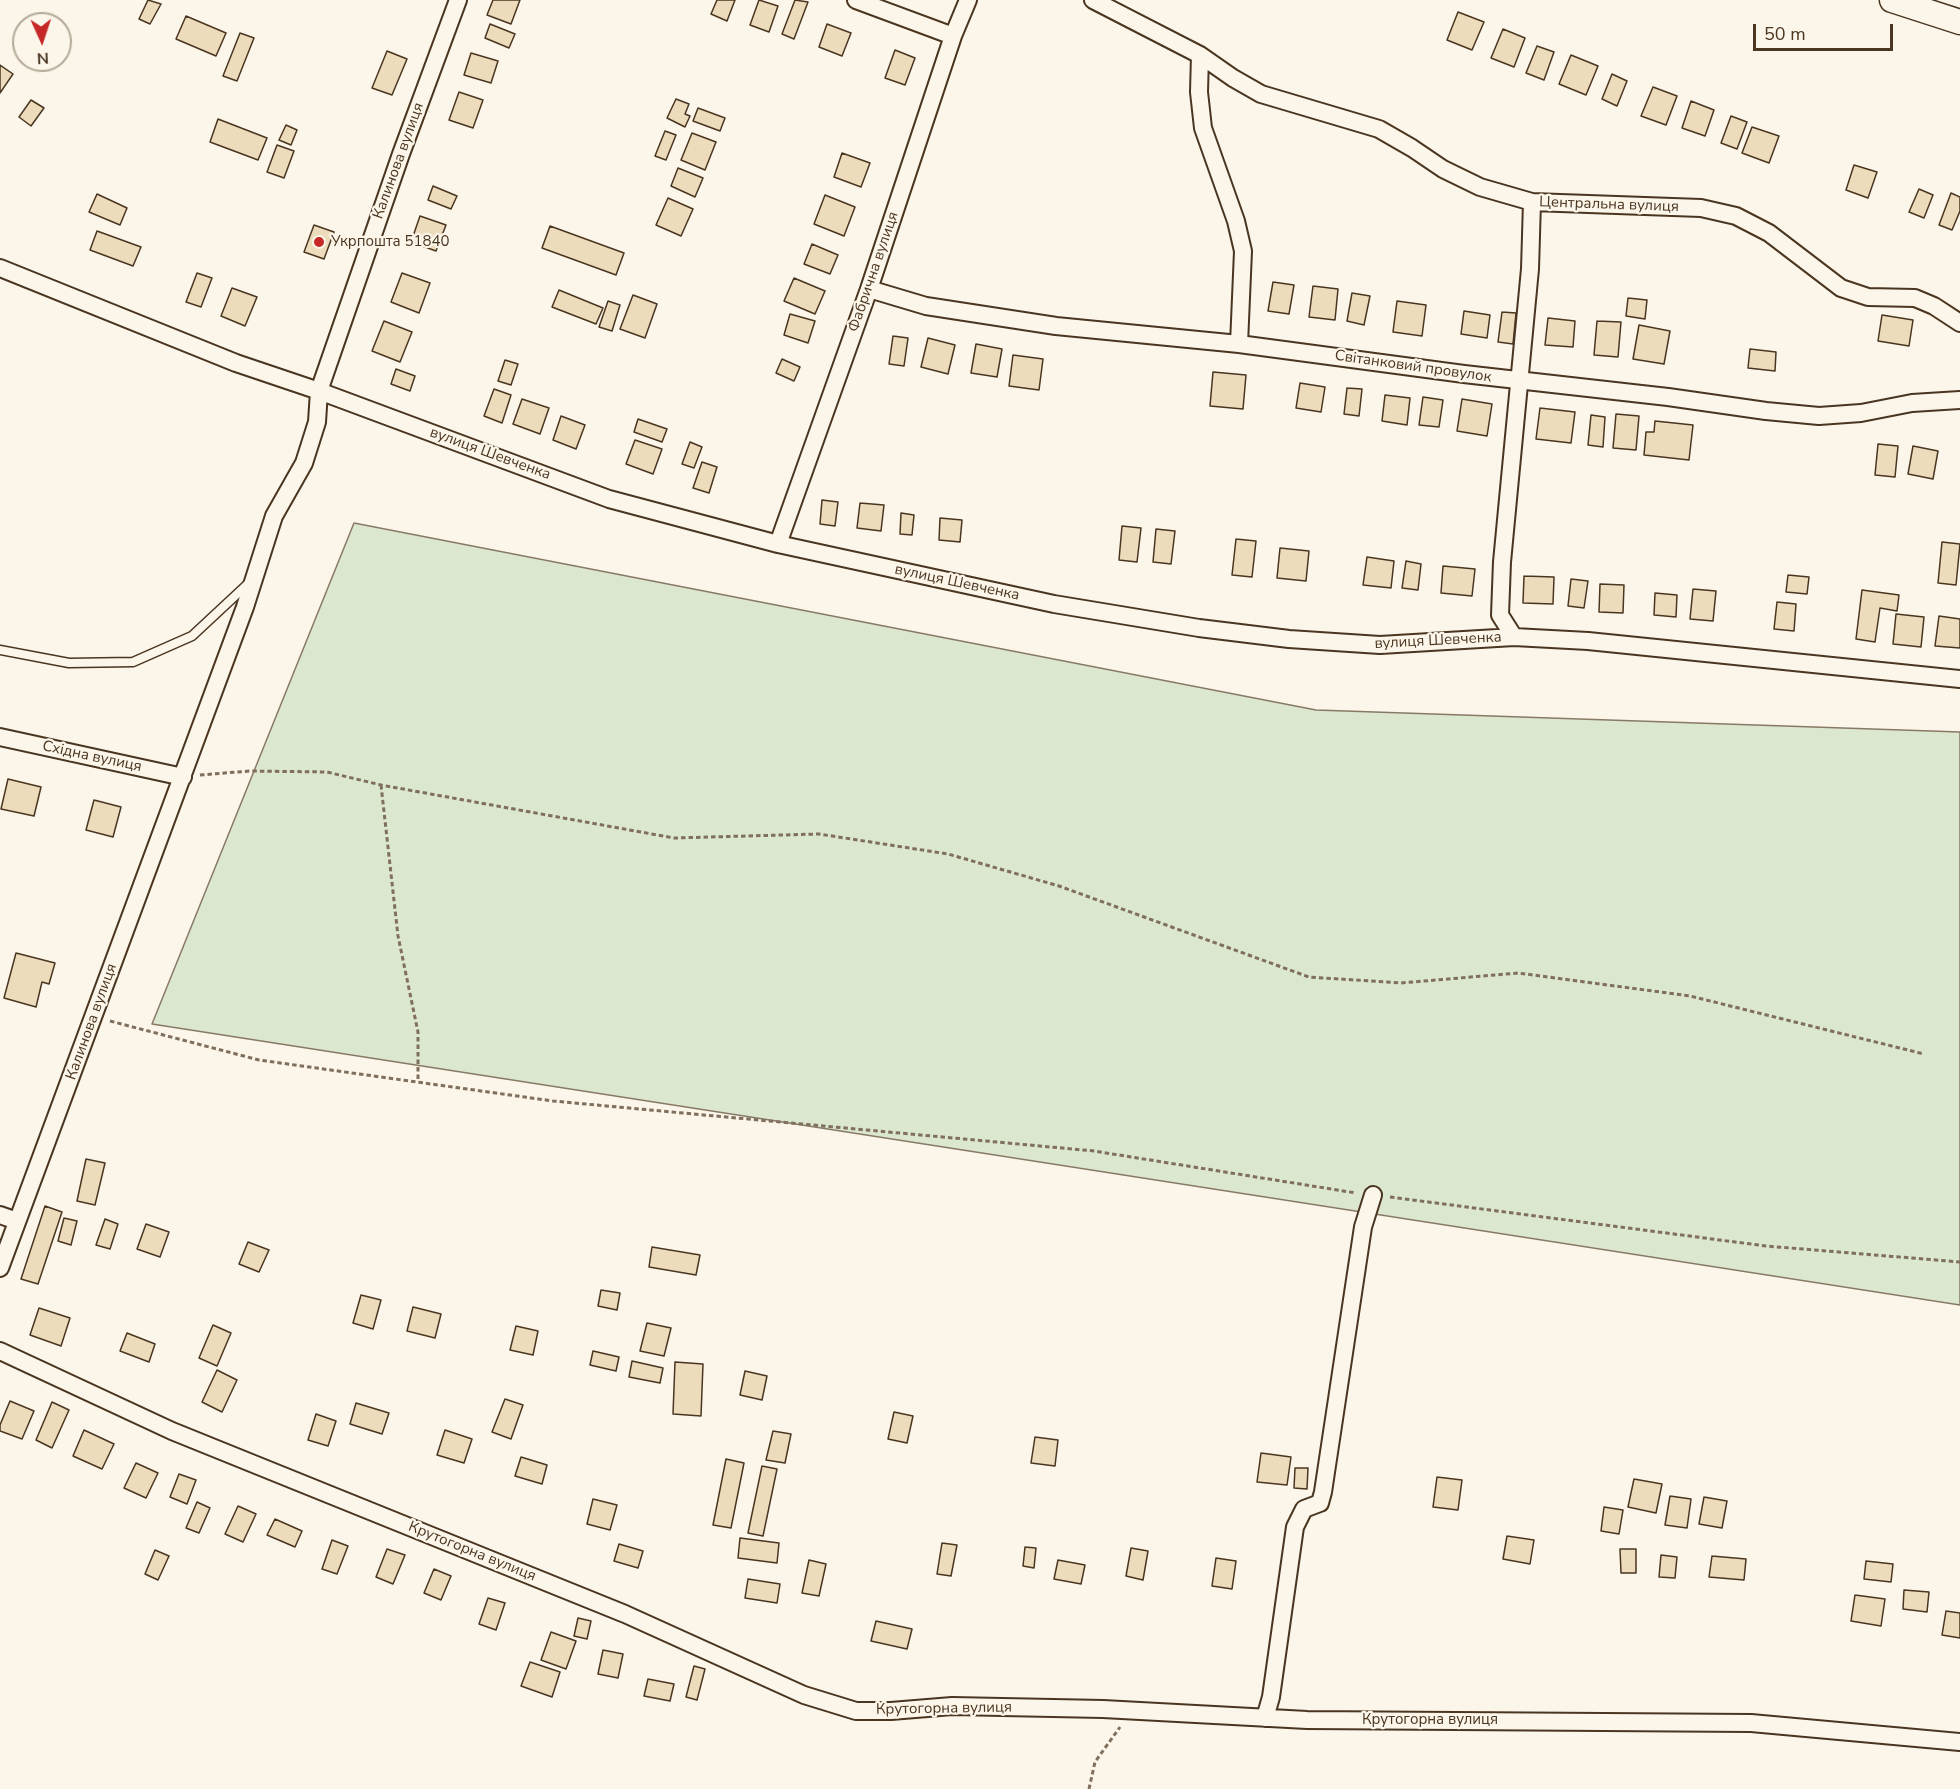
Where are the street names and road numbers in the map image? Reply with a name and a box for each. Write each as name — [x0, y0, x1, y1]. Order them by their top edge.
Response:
street label: Калинова вулиця — [370, 100, 428, 222]
street label: Центральна вулиця — [1539, 194, 1679, 216]
street label: Фабрична вулиця — [845, 210, 903, 334]
street label: Світанковий провулок — [1333, 347, 1493, 387]
street label: вулиця Шевченка — [427, 424, 553, 484]
street label: вулиця Шевченка — [893, 561, 1021, 605]
street label: вулиця Шевченка — [1374, 629, 1502, 653]
street label: Східна вулиця — [41, 738, 143, 776]
street label: Калинова вулиця — [63, 961, 121, 1083]
street label: Крутогорна вулиця — [406, 1518, 538, 1586]
street label: Крутогорна вулиця — [876, 1699, 1012, 1719]
street label: Крутогорна вулиця — [1362, 1711, 1498, 1729]

